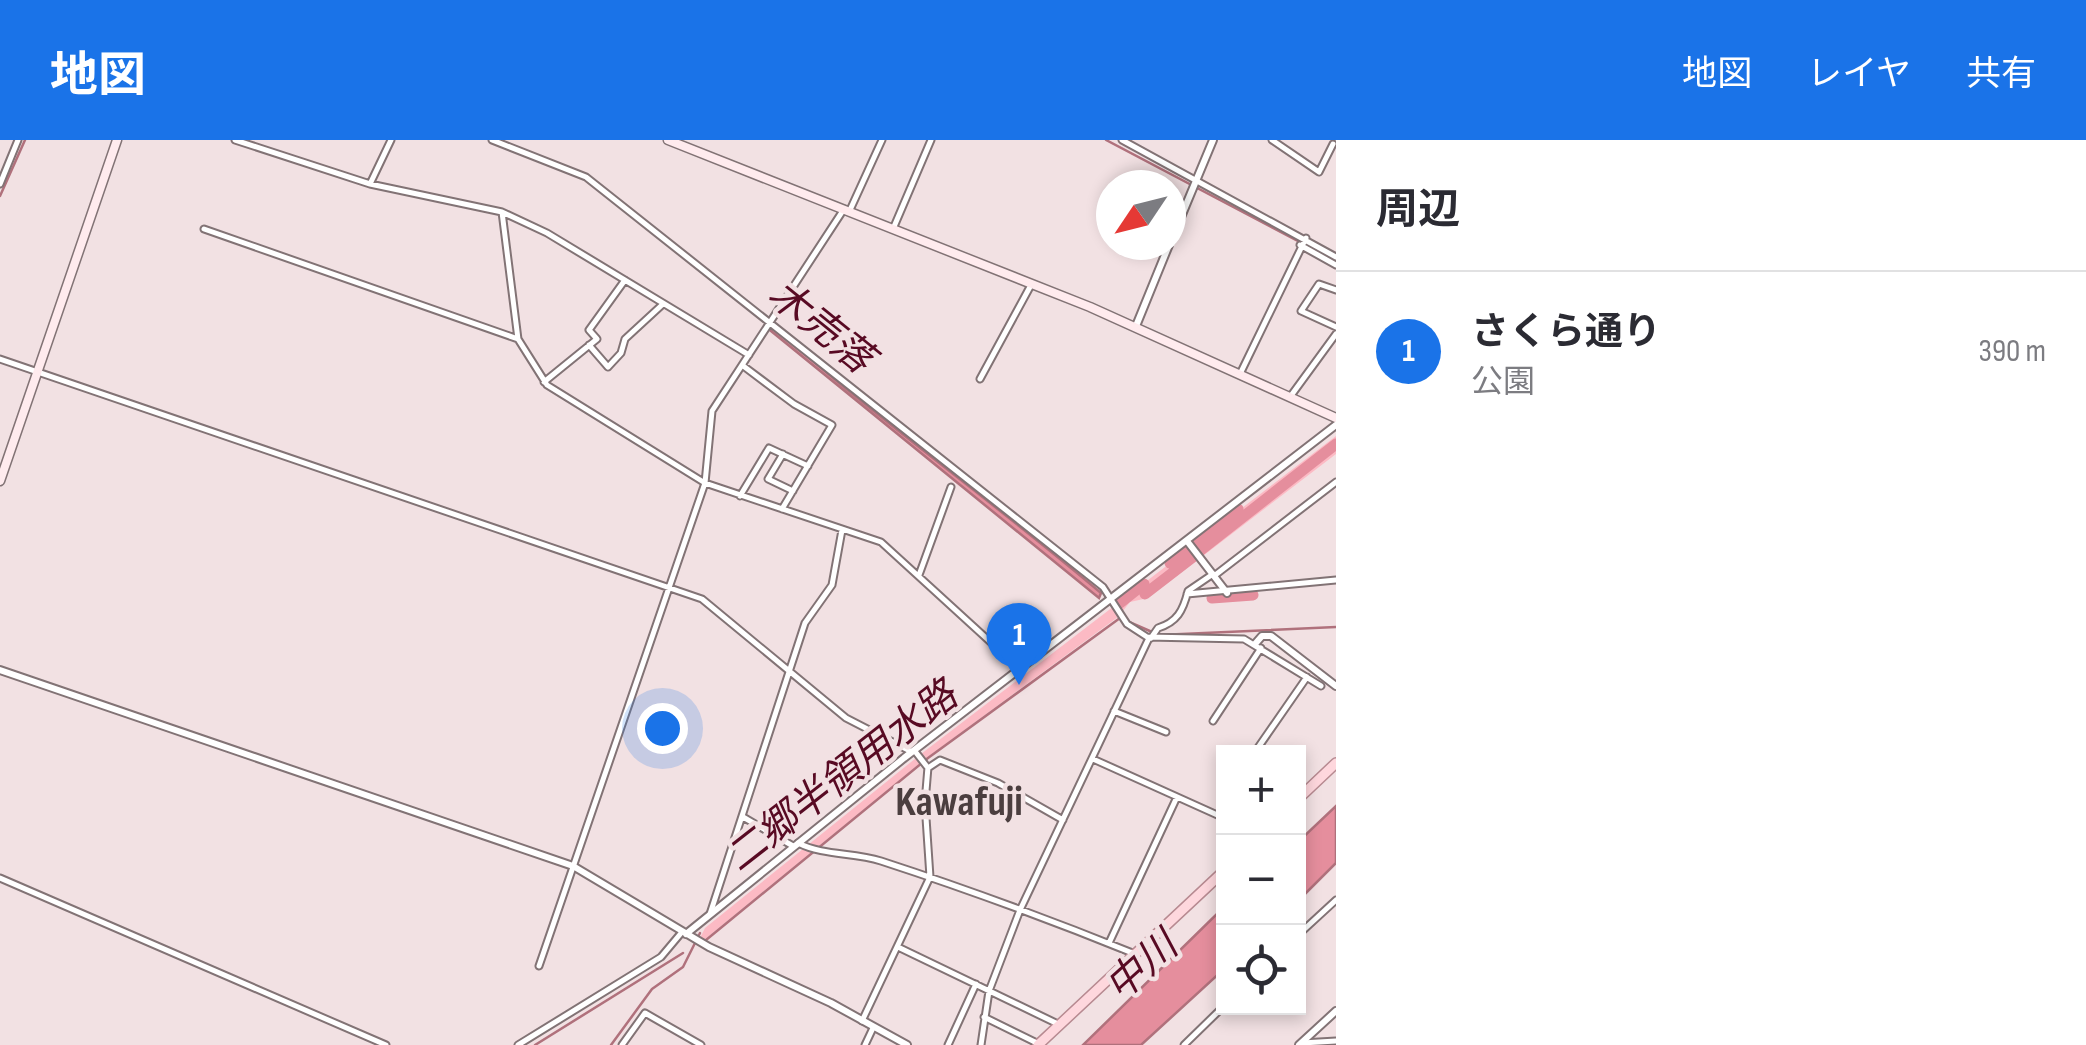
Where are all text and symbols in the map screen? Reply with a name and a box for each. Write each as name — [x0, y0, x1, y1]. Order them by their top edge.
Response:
text: 地図 — [50, 48, 146, 105]
text: 地図 — [1682, 53, 1752, 96]
text: レイヤ — [1807, 53, 1911, 96]
text: 共有 — [1966, 53, 2036, 96]
north arrow — [1096, 170, 1186, 260]
text: 周辺 — [1376, 185, 1460, 236]
water label: 木売落 — [758, 271, 886, 387]
text: さくら通り — [1471, 310, 1661, 355]
text: 1 — [1402, 332, 1415, 371]
text: 390 m — [1979, 332, 2046, 371]
text: 公園 — [1471, 363, 1535, 402]
pin: 1 — [986, 602, 1052, 685]
water label: 二郷半領用水路 — [717, 670, 969, 882]
your location — [637, 703, 688, 754]
map controls — [1216, 745, 1306, 1015]
button: + — [1216, 745, 1306, 835]
district label: Kawafuji — [895, 777, 1023, 828]
button: − — [1216, 835, 1306, 925]
water label: 中川 — [1096, 920, 1191, 1012]
button: locate — [1216, 925, 1306, 1015]

